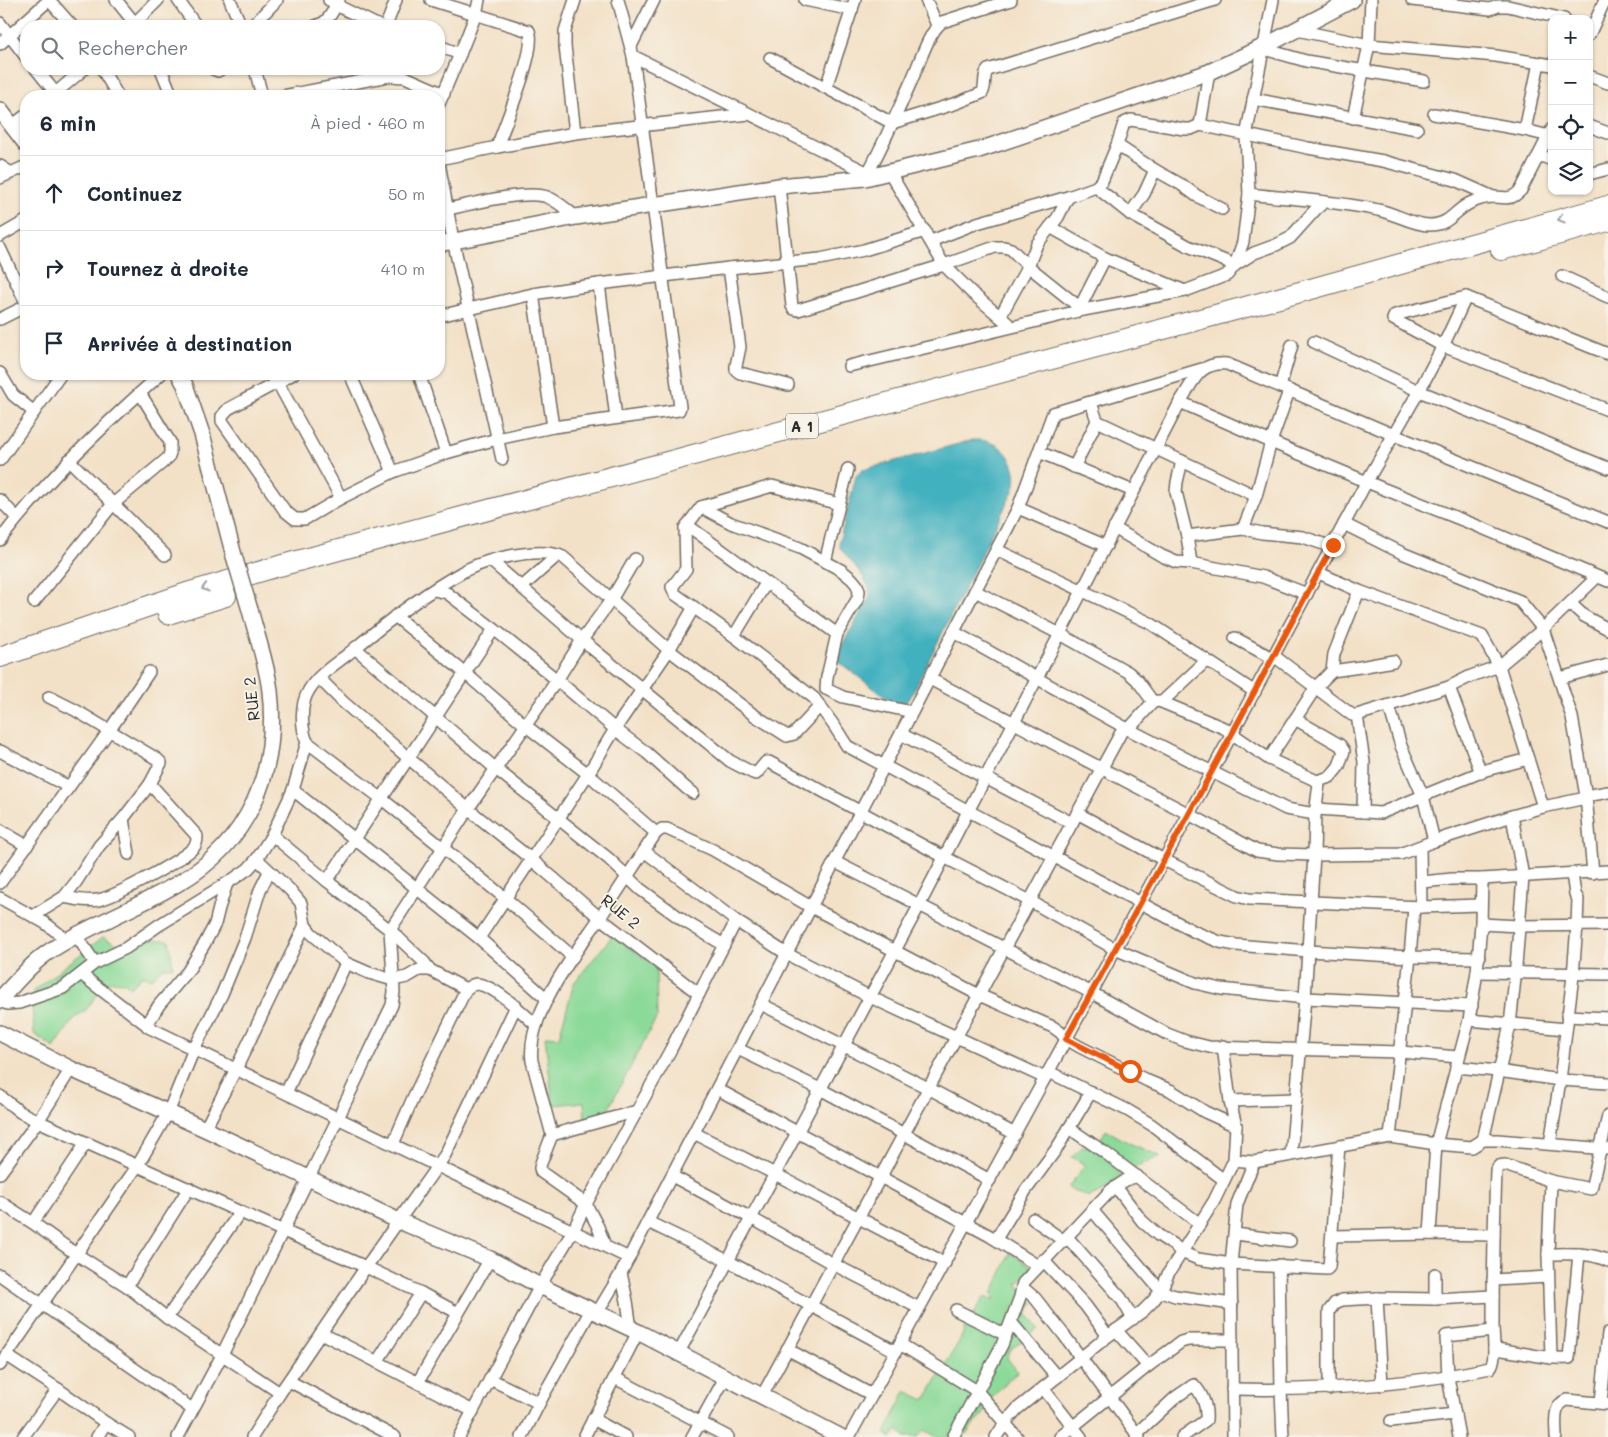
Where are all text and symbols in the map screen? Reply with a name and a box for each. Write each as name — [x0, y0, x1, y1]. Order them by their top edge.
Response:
map controls — [1548, 15, 1593, 195]
button: + — [1548, 15, 1593, 60]
search box — [20, 20, 445, 75]
icon: search — [38, 34, 66, 62]
text: Rechercher — [78, 35, 188, 60]
button: − — [1548, 60, 1593, 105]
button: locate — [1548, 105, 1593, 150]
text: 6 min — [40, 109, 96, 136]
text: À pied · 460 m — [310, 112, 425, 133]
button: layers — [1548, 150, 1593, 195]
icon: ahead — [40, 179, 68, 207]
text: Continuez — [87, 181, 182, 206]
text: 50 m — [388, 183, 425, 204]
one-way arrow — [1557, 213, 1565, 224]
icon: right — [40, 254, 68, 282]
text: Tournez à droite — [87, 256, 249, 281]
text: 410 m — [381, 258, 425, 279]
icon: arrive — [40, 329, 68, 357]
text: Arrivée à destination — [87, 331, 292, 356]
road number: A 1 — [786, 414, 818, 438]
route end — [1322, 534, 1345, 557]
one-way arrow — [202, 582, 210, 592]
street label: RUE 2 — [238, 676, 264, 722]
street label: RUE 2 — [597, 889, 645, 933]
route start — [1119, 1060, 1142, 1083]

